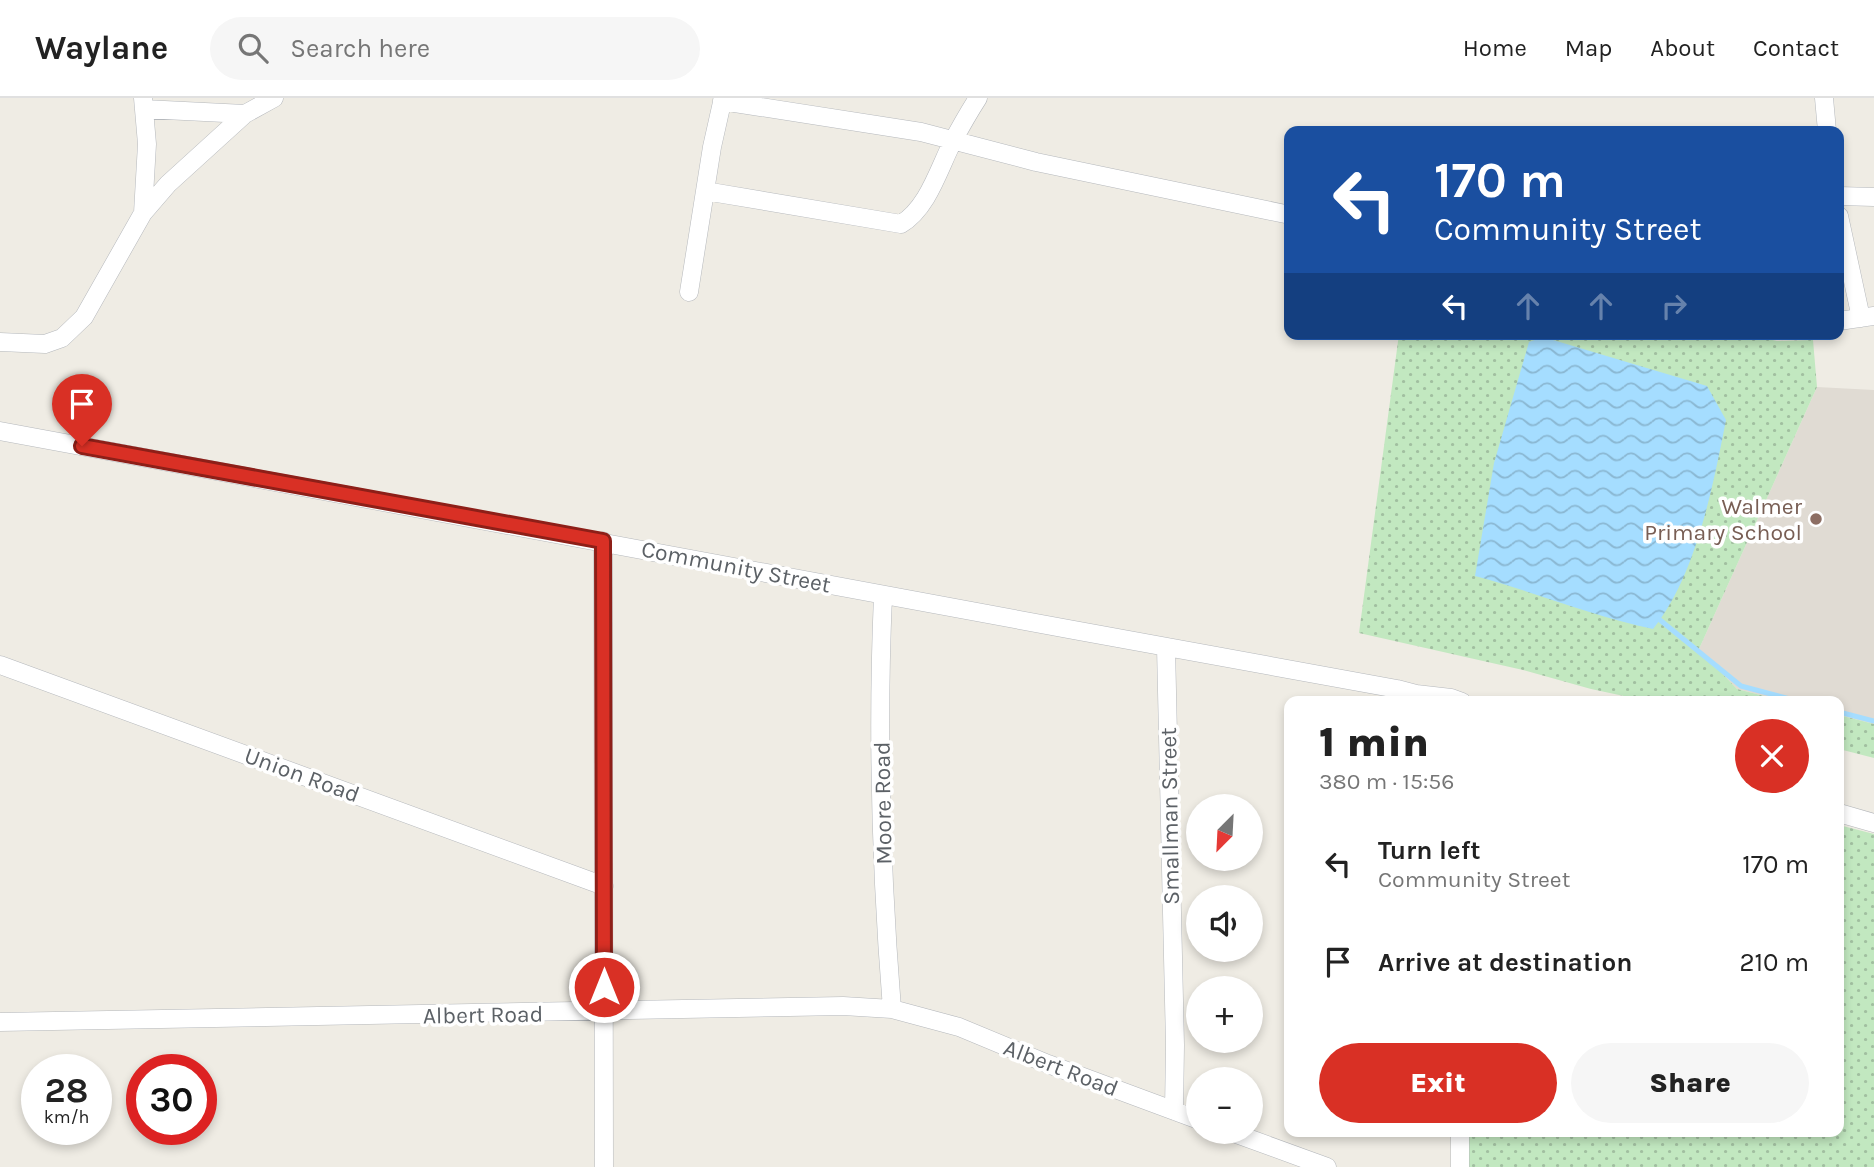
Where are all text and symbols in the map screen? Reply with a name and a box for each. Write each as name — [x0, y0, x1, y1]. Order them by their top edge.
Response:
search box — [210, 17, 700, 80]
text: Waylane — [35, 29, 168, 67]
icon: search — [234, 29, 272, 67]
text: Search here — [290, 33, 430, 64]
text: Home — [1463, 34, 1527, 62]
text: Map — [1565, 34, 1612, 62]
text: About — [1650, 34, 1715, 62]
text: Contact — [1753, 34, 1839, 62]
text: 170 m — [1434, 152, 1566, 209]
icon: left — [1319, 154, 1410, 245]
text: Community Street — [1434, 211, 1702, 248]
icon: left — [1436, 287, 1474, 325]
icon: ahead — [1509, 287, 1547, 325]
icon: ahead — [1582, 287, 1620, 325]
icon: right — [1655, 287, 1693, 325]
pin — [52, 374, 112, 446]
icon: arrive — [63, 385, 101, 423]
place label: Walmer Primary School — [1644, 493, 1803, 546]
marker: Walmer Primary School — [1808, 511, 1824, 527]
street label: Community Street — [639, 535, 833, 599]
text: 1 min — [1319, 717, 1429, 767]
button: close — [1735, 719, 1809, 793]
street label: Smallman Street — [1155, 727, 1185, 905]
street label: Moore Road — [868, 741, 898, 865]
street label: Union Road — [241, 742, 363, 808]
text: 380 m · 15:56 — [1319, 768, 1454, 795]
north arrow — [1186, 794, 1264, 872]
map controls — [1186, 794, 1263, 1144]
text: Turn left — [1378, 835, 1480, 866]
icon: left — [1319, 845, 1357, 883]
text: 170 m — [1742, 849, 1809, 880]
text: Community Street — [1378, 866, 1570, 893]
button: sound — [1186, 885, 1263, 962]
icon: arrive — [1319, 943, 1357, 981]
text: Arrive at destination — [1378, 947, 1632, 978]
text: 210 m — [1739, 947, 1809, 978]
position arrow — [567, 950, 641, 1024]
button: + — [1186, 976, 1263, 1053]
street label: Albert Road — [423, 1000, 543, 1030]
street label: Albert Road — [1000, 1034, 1122, 1102]
button: Exit — [1319, 1043, 1557, 1123]
button: Share — [1571, 1043, 1809, 1123]
speed limit sign: 30 — [126, 1054, 217, 1145]
button: − — [1186, 1067, 1263, 1144]
text: 28 — [45, 1070, 88, 1111]
text: km/h — [44, 1106, 89, 1128]

